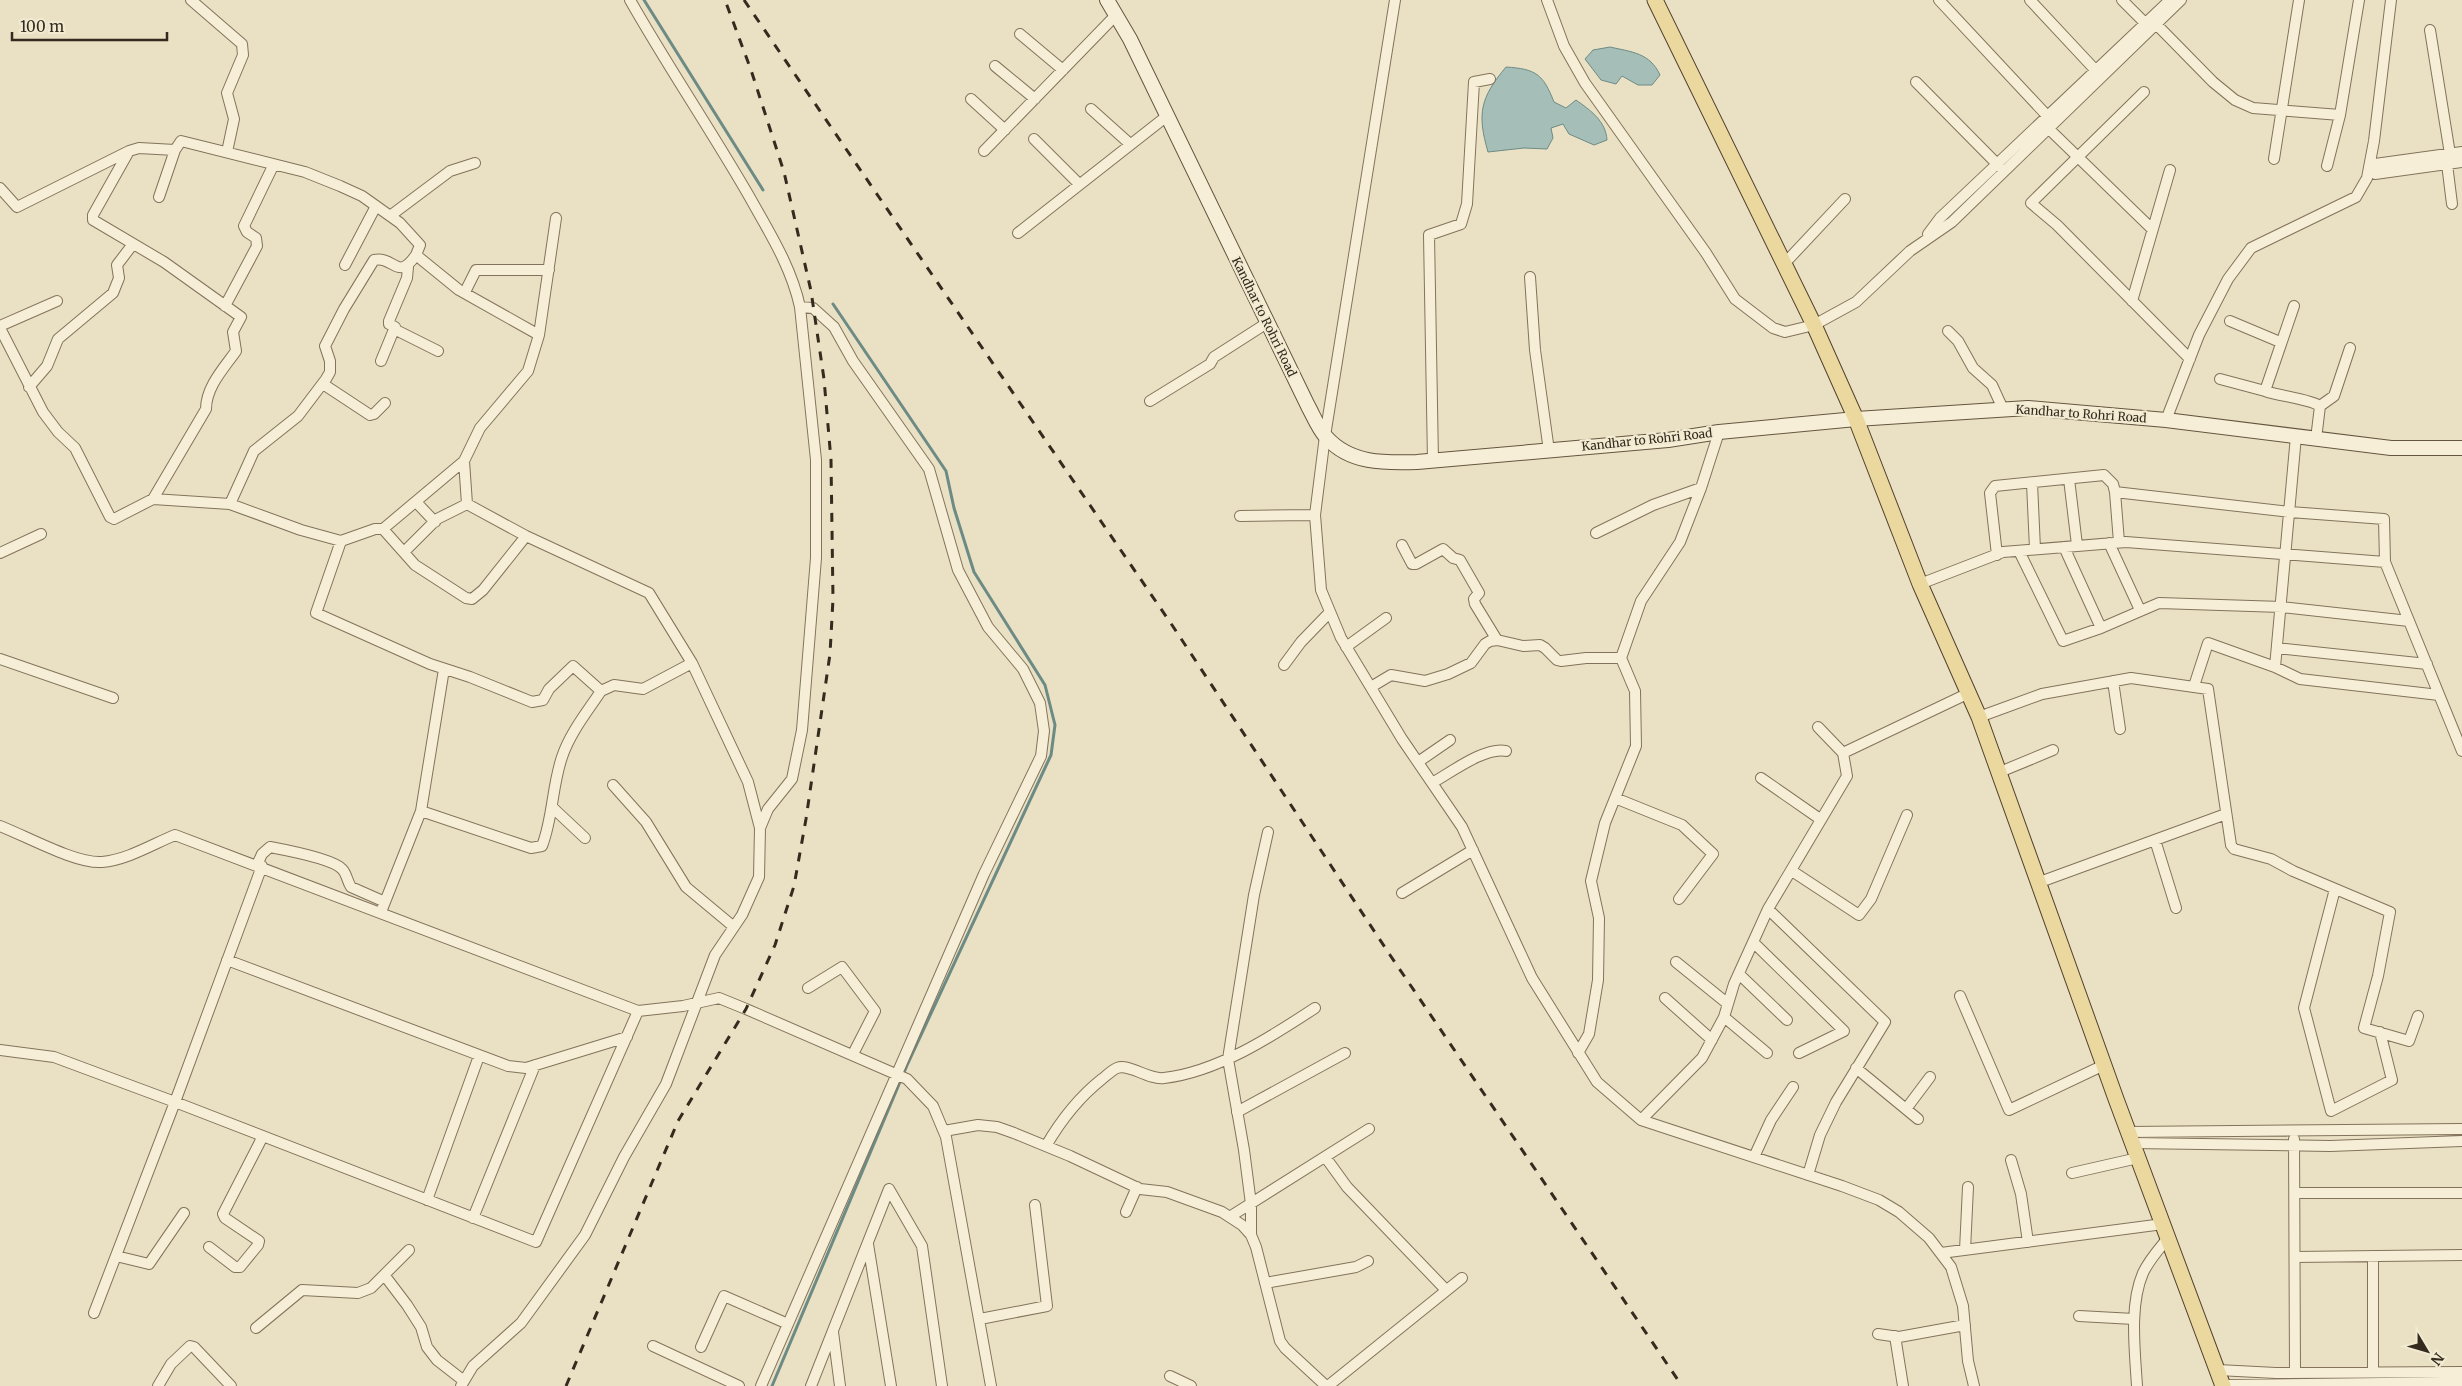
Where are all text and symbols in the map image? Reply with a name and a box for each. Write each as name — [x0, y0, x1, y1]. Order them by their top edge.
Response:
scale bar — [12, 10, 168, 42]
text: 100 m — [20, 17, 64, 36]
street label: Kandhar to Rohri Road — [1229, 254, 1300, 379]
street label: Kandhar to Rohri Road — [2015, 401, 2147, 426]
street label: Kandhar to Rohri Road — [1581, 425, 1713, 454]
north arrow — [2402, 1326, 2452, 1376]
text: N — [2427, 1349, 2448, 1369]

